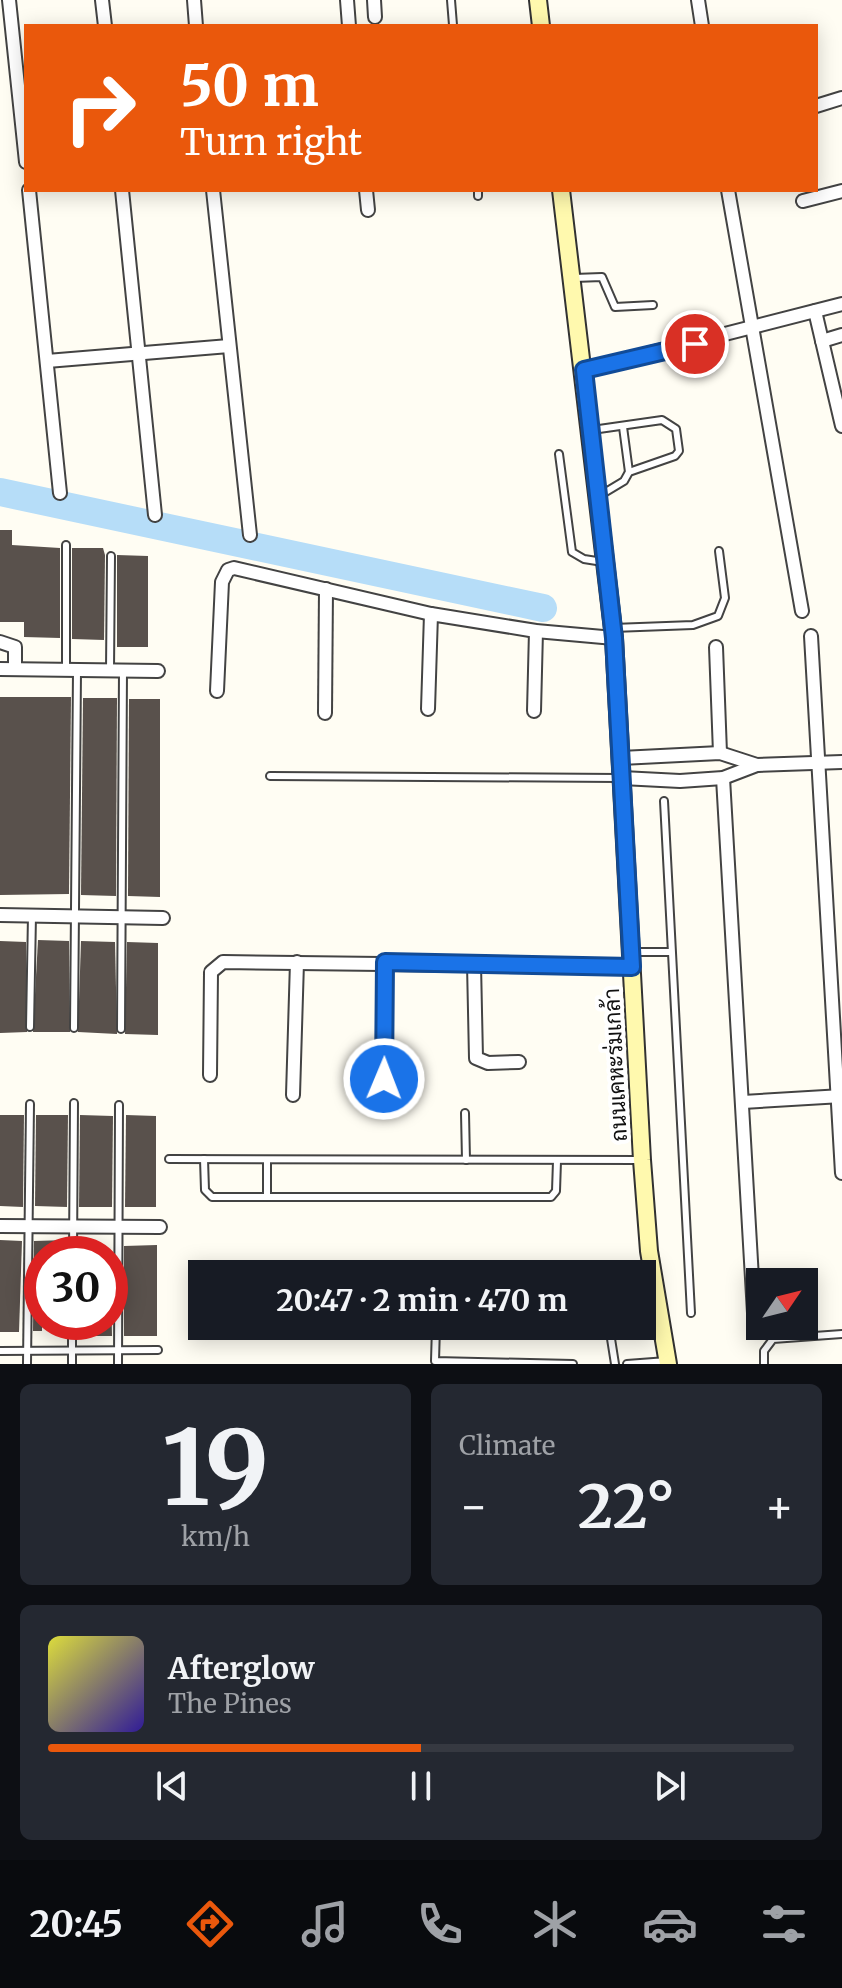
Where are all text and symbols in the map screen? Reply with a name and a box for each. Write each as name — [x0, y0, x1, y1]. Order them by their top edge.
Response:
text: 50 m — [180, 51, 319, 121]
icon: right — [48, 56, 152, 160]
text: Turn right — [180, 120, 362, 165]
pin — [661, 310, 729, 378]
icon: arrive — [673, 322, 717, 366]
street label: ถนนเคหะร่มเกล้า — [597, 988, 633, 1142]
position arrow — [342, 1037, 426, 1121]
speed limit sign: 30 — [24, 1236, 128, 1340]
north arrow — [746, 1268, 818, 1340]
map controls — [746, 1268, 818, 1340]
text: 20:47 · 2 min · 470 m — [276, 1281, 568, 1319]
text: 19 — [162, 1403, 269, 1533]
text: Climate — [459, 1429, 555, 1462]
text: 22° — [578, 1469, 675, 1544]
text: − — [459, 1479, 488, 1534]
text: + — [765, 1479, 794, 1534]
text: km/h — [181, 1520, 250, 1553]
text: Afterglow — [168, 1649, 315, 1687]
text: The Pines — [168, 1687, 292, 1720]
icon: previous — [150, 1764, 194, 1808]
icon: pause — [399, 1764, 443, 1808]
icon: next — [648, 1764, 692, 1808]
icon: directions — [182, 1896, 238, 1952]
icon: music — [297, 1896, 353, 1952]
icon: phone — [412, 1896, 468, 1952]
icon: climate — [527, 1896, 583, 1952]
icon: car — [642, 1896, 698, 1952]
icon: filters — [756, 1896, 812, 1952]
text: 20:45 — [29, 1902, 123, 1947]

